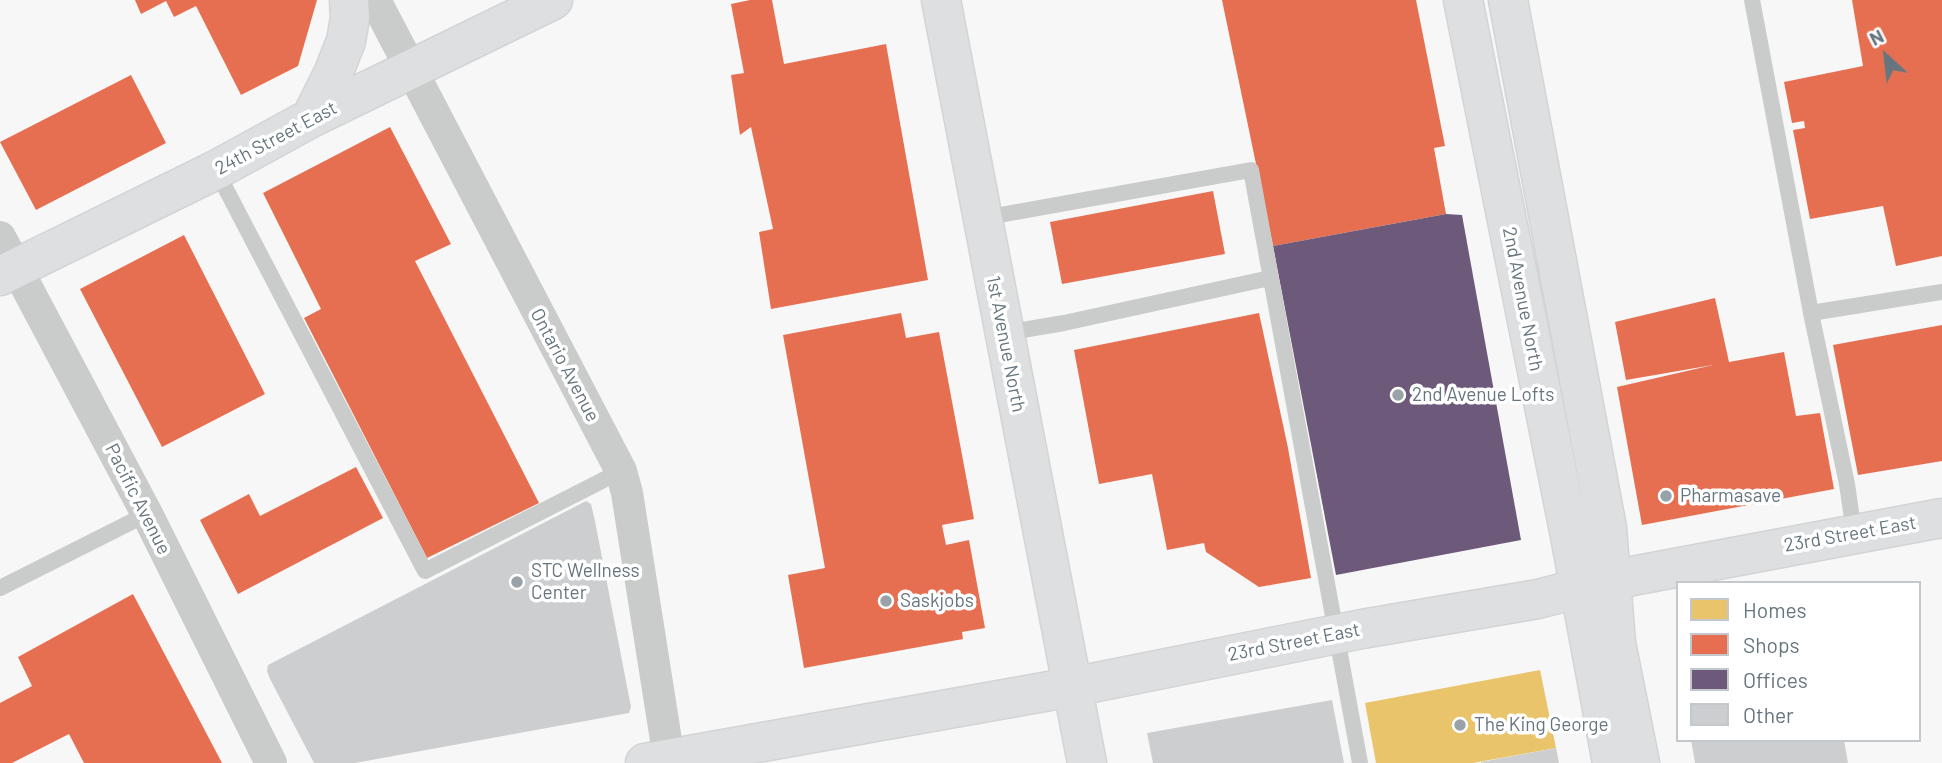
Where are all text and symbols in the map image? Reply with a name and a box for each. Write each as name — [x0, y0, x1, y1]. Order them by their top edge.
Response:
north arrow — [1851, 21, 1921, 91]
text: N — [1865, 24, 1887, 50]
street label: 24th Street East — [211, 96, 341, 180]
street label: 2nd Avenue North — [1498, 225, 1548, 373]
street label: 1st Avenue North — [982, 274, 1030, 414]
street label: Ontario Avenue — [526, 304, 604, 426]
place label: 2nd Avenue Lofts — [1412, 384, 1554, 406]
marker: 2nd Avenue Lofts — [1390, 387, 1406, 403]
street label: Pacific Avenue — [100, 440, 176, 558]
place label: Pharmasave — [1680, 485, 1781, 507]
marker: Pharmasave — [1658, 488, 1674, 504]
street label: 23rd Street East — [1782, 511, 1918, 557]
place label: STC Wellness Center — [531, 560, 640, 604]
marker: STC Wellness Center — [509, 574, 525, 590]
legend — [1676, 581, 1921, 742]
place label: Saskjobs — [900, 590, 974, 612]
marker: Saskjobs — [878, 593, 894, 609]
text: Homes — [1743, 597, 1807, 622]
street label: 23rd Street East — [1226, 618, 1362, 666]
text: Shops — [1743, 632, 1800, 657]
text: Offices — [1743, 667, 1808, 692]
text: Other — [1743, 702, 1794, 727]
place label: The King George — [1474, 714, 1609, 736]
marker: The King George — [1452, 717, 1468, 733]

